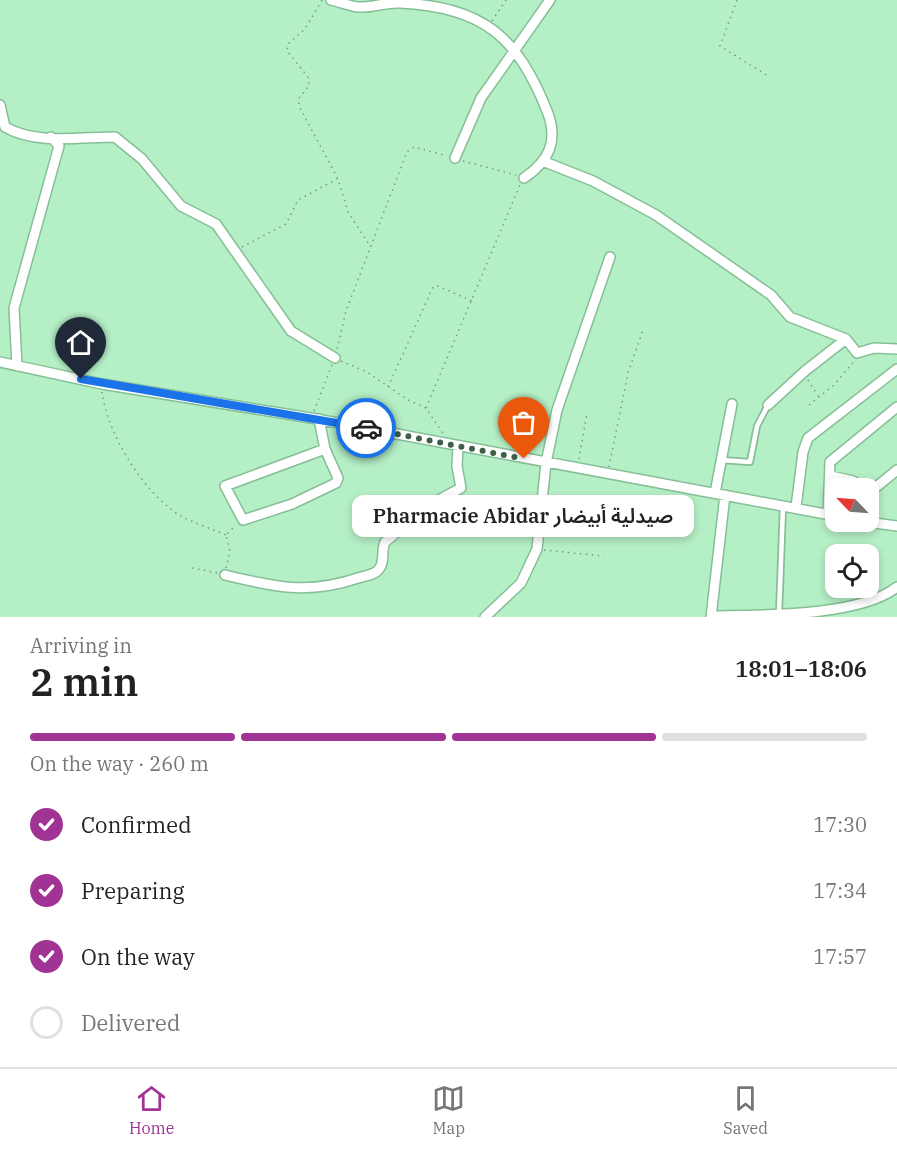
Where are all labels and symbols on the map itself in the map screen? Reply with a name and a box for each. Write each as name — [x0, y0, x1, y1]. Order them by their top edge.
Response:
pin — [55, 317, 106, 379]
pin — [498, 397, 549, 459]
courier — [336, 398, 396, 458]
north arrow — [825, 478, 879, 532]
callout: Pharmacie Abidar صيدلية أبيضار — [353, 495, 695, 537]

